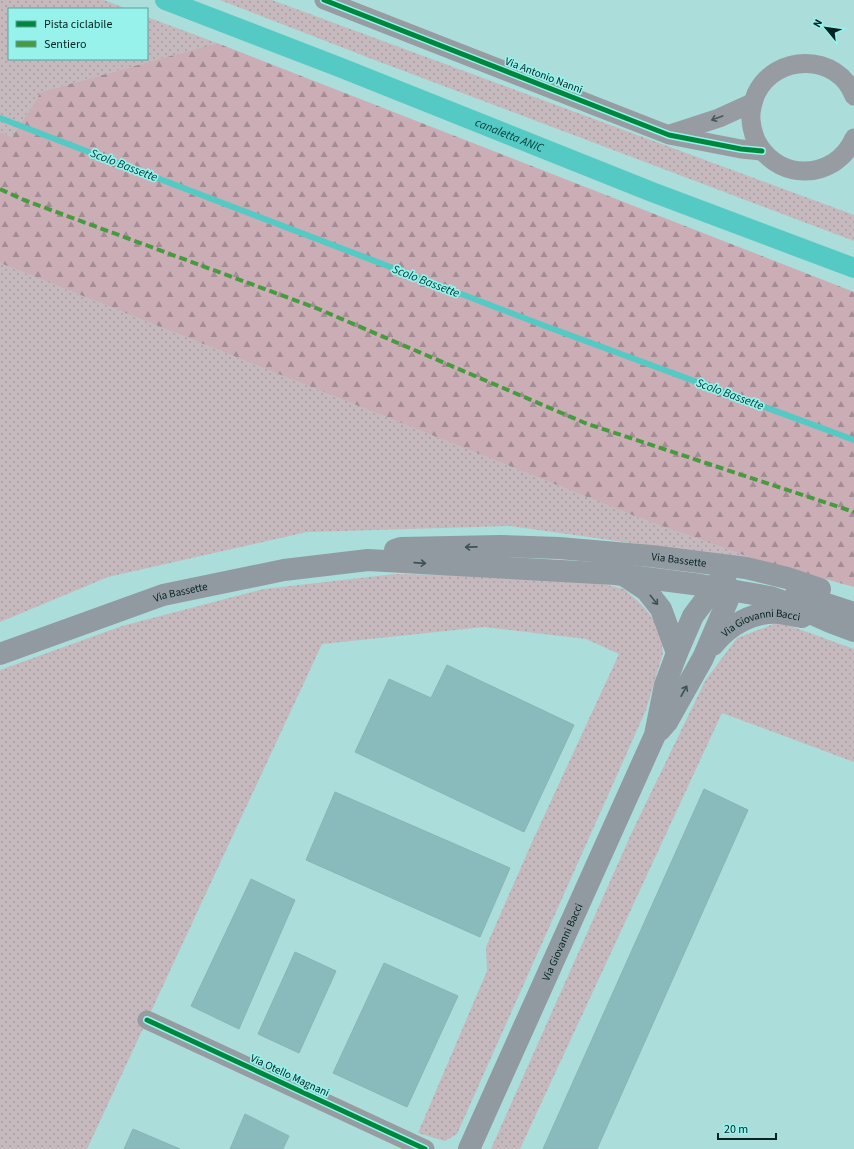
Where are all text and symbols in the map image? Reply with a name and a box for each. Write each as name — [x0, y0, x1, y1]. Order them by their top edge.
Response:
legend — [8, 8, 148, 60]
north arrow — [806, 8, 846, 48]
text: Pista ciclabile — [44, 16, 112, 33]
text: N — [809, 17, 826, 30]
text: Sentiero — [44, 36, 86, 53]
street label: Via Antonio Nanni — [503, 54, 585, 97]
water label: canaletta ANIC — [472, 114, 546, 157]
one-way arrow — [711, 115, 723, 123]
water label: Scolo Bassette — [88, 145, 160, 186]
water label: Scolo Bassette — [390, 261, 462, 302]
water label: Scolo Bassette — [694, 374, 766, 415]
one-way arrow — [465, 543, 478, 551]
street label: Via Bassette — [651, 549, 708, 571]
one-way arrow — [413, 559, 426, 566]
street label: Via Bassette — [151, 579, 209, 606]
one-way arrow — [649, 595, 658, 605]
street label: Via Giovanni Bacci — [718, 606, 802, 641]
one-way arrow — [681, 685, 689, 697]
street label: Via Giovanni Bacci — [539, 901, 586, 983]
street label: Via Otello Magnani — [248, 1051, 332, 1100]
scale bar — [718, 1115, 776, 1141]
text: 20 m — [724, 1121, 748, 1138]

